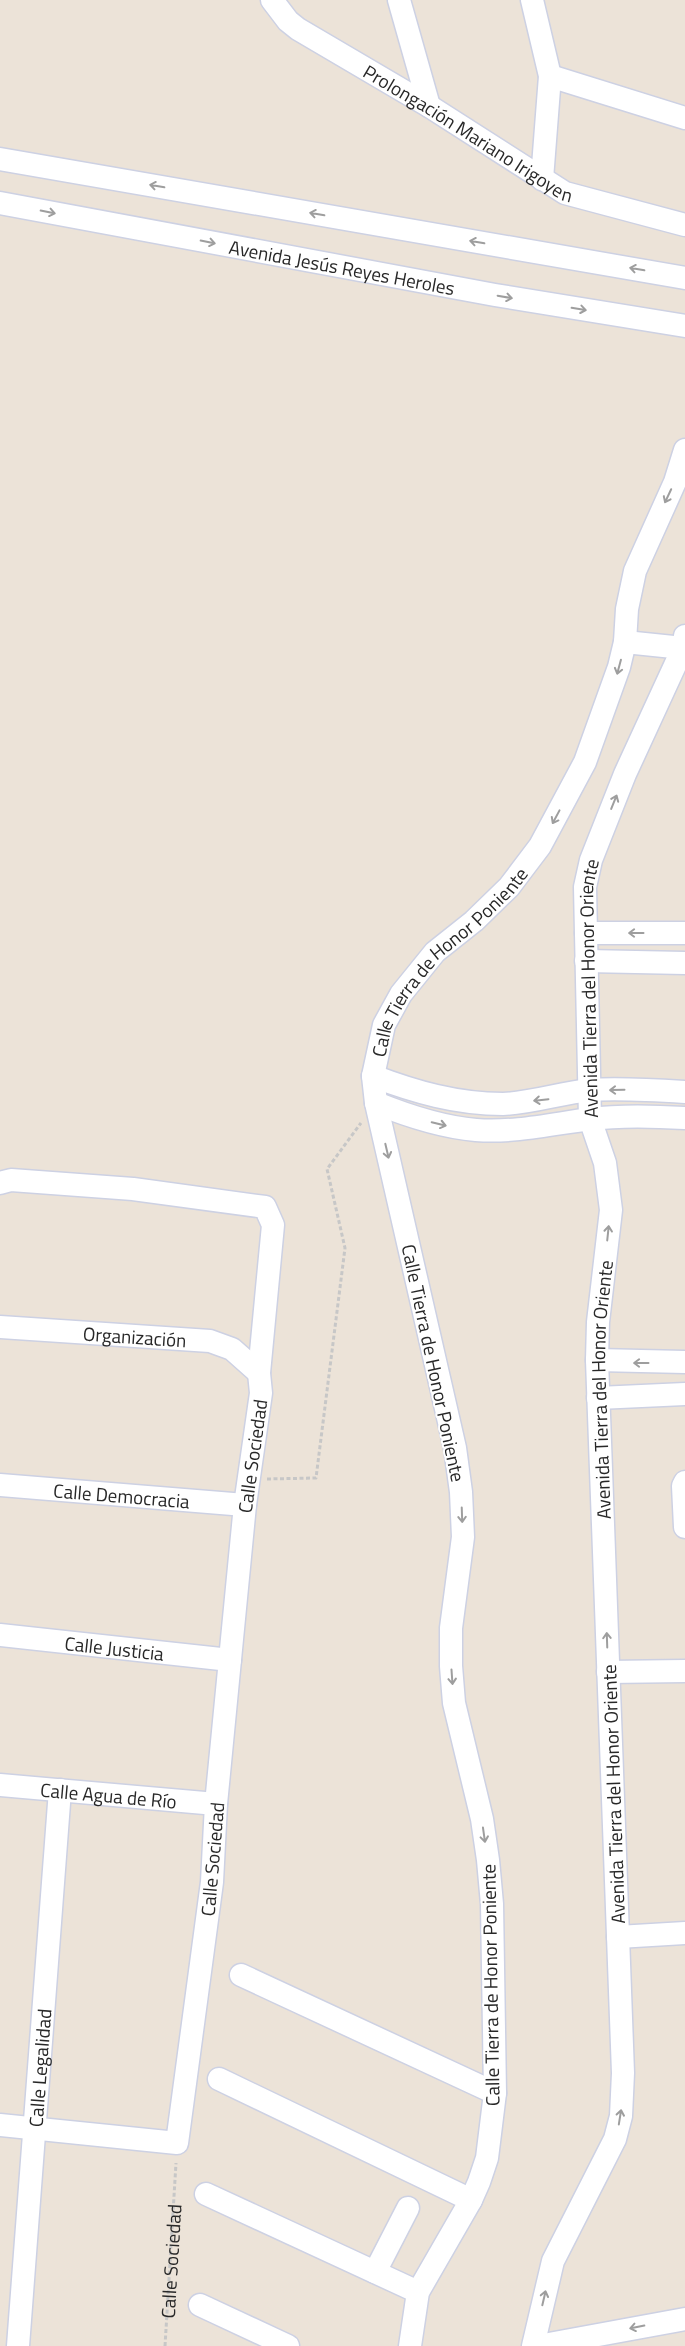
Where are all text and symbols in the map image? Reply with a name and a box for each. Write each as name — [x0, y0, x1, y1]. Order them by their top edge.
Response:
street label: Prolongación Mariano Irigoyen — [358, 56, 576, 209]
one-way arrow — [149, 181, 165, 191]
one-way arrow — [40, 208, 56, 217]
one-way arrow — [309, 208, 325, 218]
street label: Avenida Jesús Reyes Heroles — [227, 231, 458, 302]
one-way arrow — [469, 236, 485, 246]
one-way arrow — [199, 237, 215, 247]
one-way arrow — [629, 264, 645, 274]
one-way arrow — [497, 292, 513, 302]
one-way arrow — [571, 304, 587, 314]
one-way arrow — [663, 488, 672, 503]
one-way arrow — [614, 659, 623, 675]
one-way arrow — [610, 795, 619, 810]
one-way arrow — [551, 809, 561, 824]
street label: Avenida Tierra del Honor Oriente — [570, 856, 605, 1118]
street label: Calle Tierra de Honor Poniente — [363, 860, 534, 1059]
one-way arrow — [629, 928, 645, 938]
one-way arrow — [609, 1085, 625, 1095]
one-way arrow — [533, 1095, 549, 1105]
one-way arrow — [431, 1120, 447, 1129]
one-way arrow — [383, 1142, 392, 1158]
one-way arrow — [603, 1226, 613, 1242]
street label: Calle Tierra de Honor Poniente — [395, 1242, 473, 1484]
street label: Avenida Tierra del Honor Oriente — [583, 1258, 620, 1520]
street label: Organización — [82, 1318, 187, 1354]
one-way arrow — [633, 1358, 649, 1368]
street label: Calle Sociedad — [230, 1397, 274, 1515]
street label: Calle Democracia — [52, 1475, 191, 1515]
one-way arrow — [457, 1506, 467, 1523]
street label: Calle Justicia — [63, 1628, 166, 1667]
one-way arrow — [602, 1632, 612, 1648]
street label: Avenida Tierra del Honor Oriente — [594, 1664, 632, 1924]
one-way arrow — [447, 1668, 457, 1684]
street label: Calle Agua de Río — [39, 1774, 178, 1815]
street label: Calle Sociedad — [193, 1801, 231, 1917]
one-way arrow — [479, 1827, 489, 1843]
street label: Calle Tierra de Honor Poniente — [473, 1864, 507, 2106]
street label: Calle Legalidad — [20, 2008, 58, 2128]
one-way arrow — [615, 2109, 625, 2125]
street label: Calle Sociedad — [152, 2203, 188, 2319]
one-way arrow — [539, 2291, 549, 2307]
one-way arrow — [629, 2323, 645, 2333]

